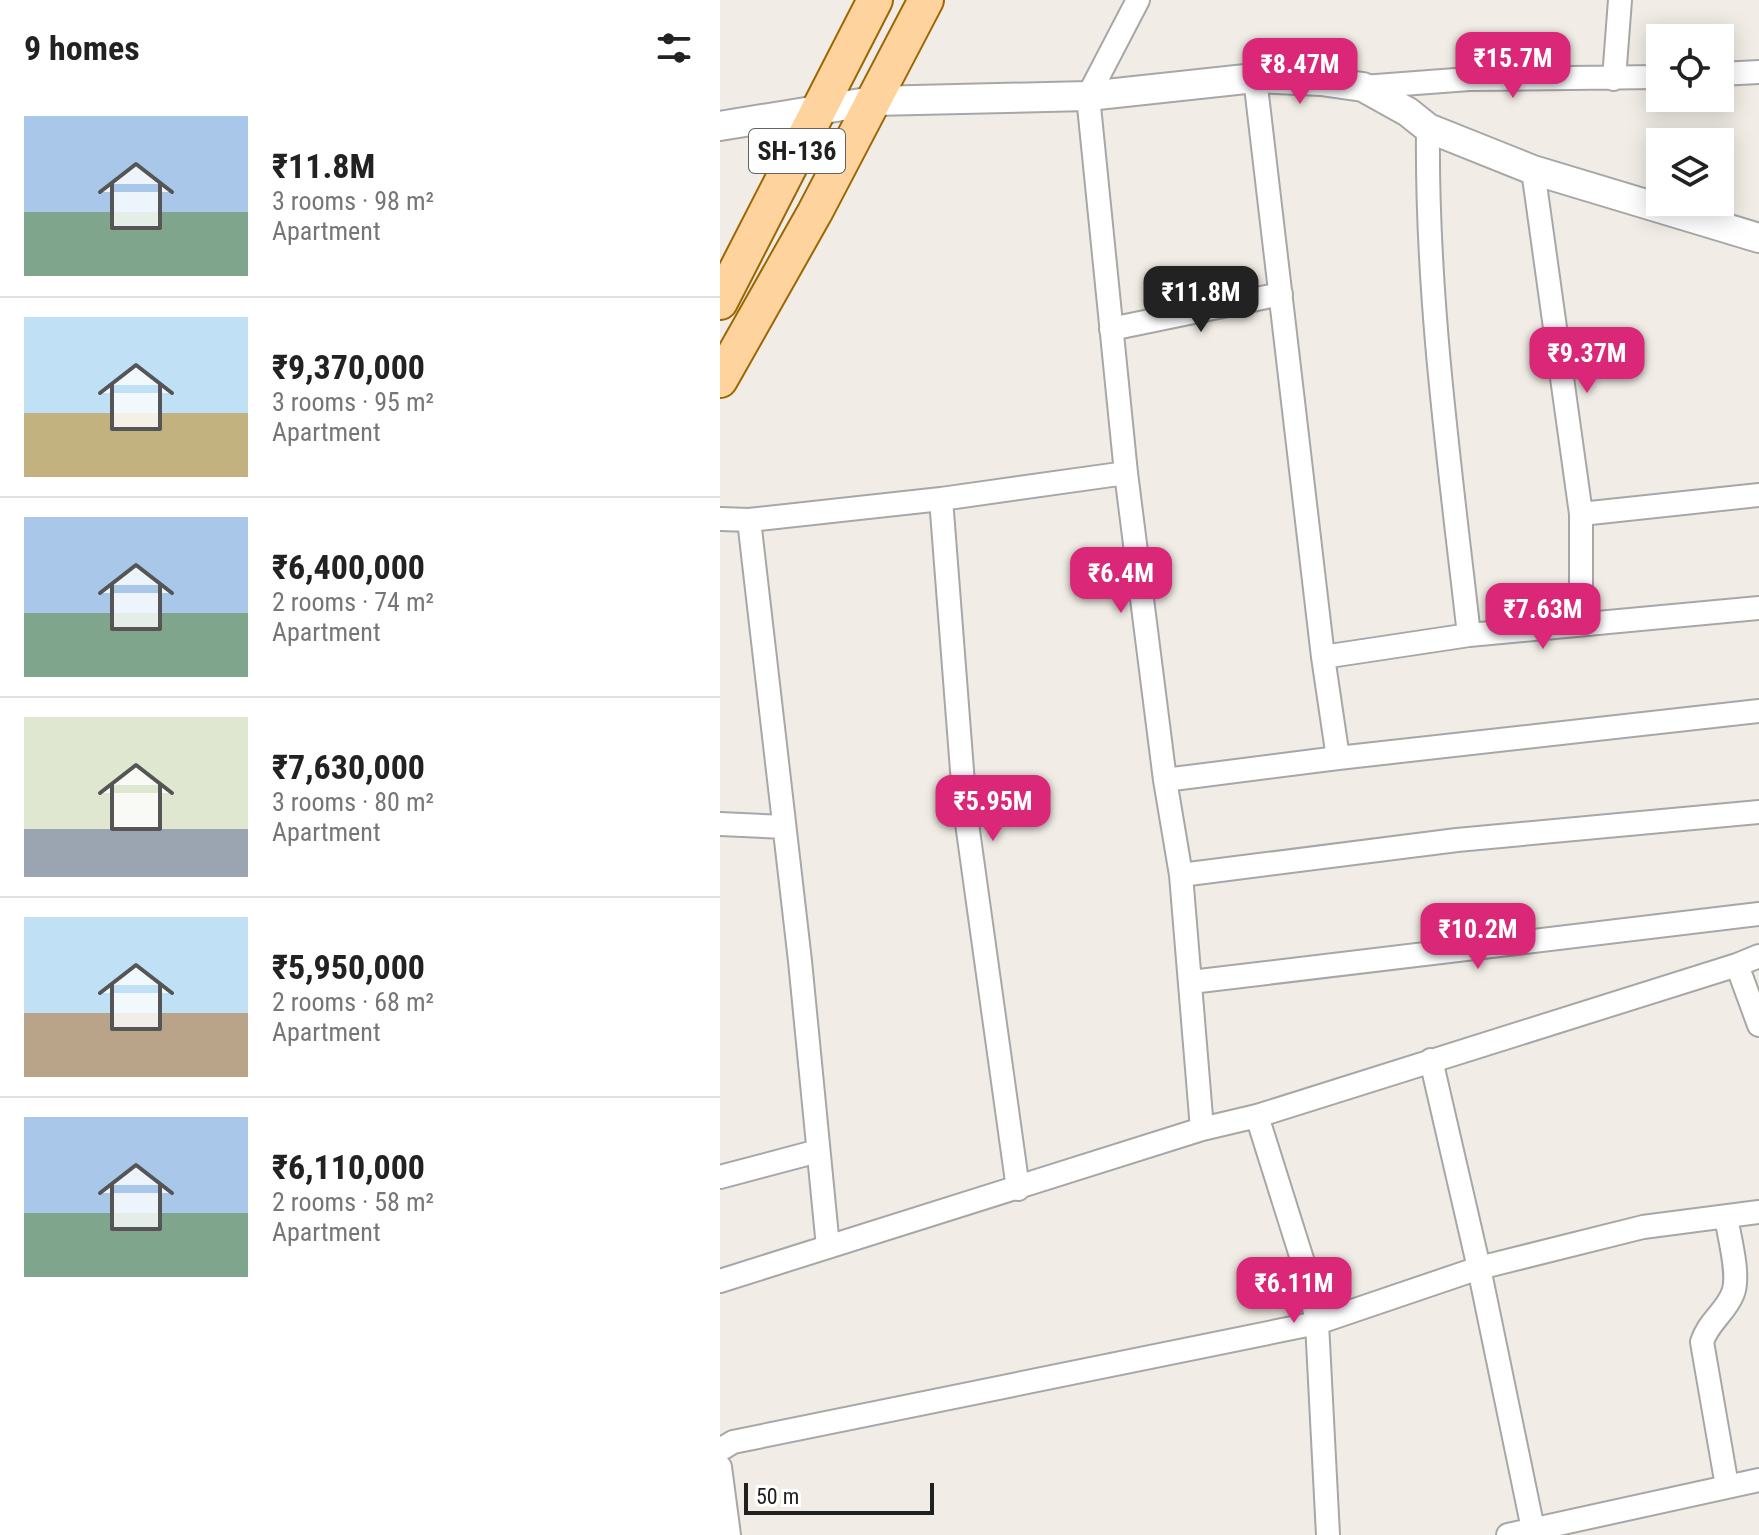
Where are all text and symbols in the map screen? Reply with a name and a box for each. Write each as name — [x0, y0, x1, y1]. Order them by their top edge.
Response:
map controls — [1646, 24, 1734, 216]
button: locate — [1646, 24, 1734, 112]
icon: filters — [652, 26, 696, 70]
text: 9 homes — [24, 28, 140, 68]
pin: ₹15.7M — [1448, 32, 1578, 100]
pin: ₹8.47M — [1235, 38, 1365, 106]
text: ₹15.7M — [1474, 43, 1553, 73]
text: ₹8.47M — [1261, 49, 1340, 79]
button: layers — [1646, 128, 1734, 216]
road number: SH-136 — [749, 129, 845, 173]
text: ₹11.8M — [272, 146, 375, 186]
icon: home — [88, 148, 184, 244]
text: 3 rooms · 98 m² — [272, 186, 434, 216]
text: Apartment — [272, 216, 381, 246]
pin: ₹11.8M — [1136, 266, 1266, 334]
text: ₹11.8M — [1162, 277, 1241, 307]
pin: ₹9.37M — [1522, 327, 1652, 395]
text: ₹9.37M — [1548, 338, 1627, 368]
text: ₹9,370,000 — [272, 347, 425, 387]
icon: home — [88, 349, 184, 445]
text: 3 rooms · 95 m² — [272, 387, 434, 417]
text: Apartment — [272, 417, 381, 447]
text: ₹6,400,000 — [272, 547, 425, 587]
pin: ₹6.4M — [1065, 547, 1177, 615]
icon: home — [88, 549, 184, 645]
text: ₹6.4M — [1088, 558, 1154, 588]
pin: ₹7.63M — [1478, 583, 1608, 651]
text: 2 rooms · 74 m² — [272, 587, 434, 617]
text: ₹7.63M — [1504, 594, 1583, 624]
text: Apartment — [272, 617, 381, 647]
text: ₹7,630,000 — [272, 747, 425, 787]
icon: home — [88, 749, 184, 845]
pin: ₹5.95M — [928, 775, 1058, 843]
text: ₹5.95M — [954, 786, 1033, 816]
text: 3 rooms · 80 m² — [272, 787, 434, 817]
text: Apartment — [272, 817, 381, 847]
pin: ₹10.2M — [1413, 903, 1543, 971]
text: ₹10.2M — [1439, 914, 1518, 944]
text: ₹5,950,000 — [272, 947, 425, 987]
icon: home — [88, 949, 184, 1045]
text: 2 rooms · 68 m² — [272, 987, 434, 1017]
text: Apartment — [272, 1017, 381, 1047]
text: ₹6,110,000 — [272, 1147, 425, 1187]
icon: home — [88, 1149, 184, 1245]
text: 2 rooms · 58 m² — [272, 1187, 434, 1217]
text: Apartment — [272, 1217, 381, 1247]
pin: ₹6.11M — [1229, 1257, 1359, 1325]
text: ₹6.11M — [1255, 1268, 1334, 1298]
scale bar — [744, 1479, 934, 1515]
text: 50 m — [756, 1484, 799, 1509]

